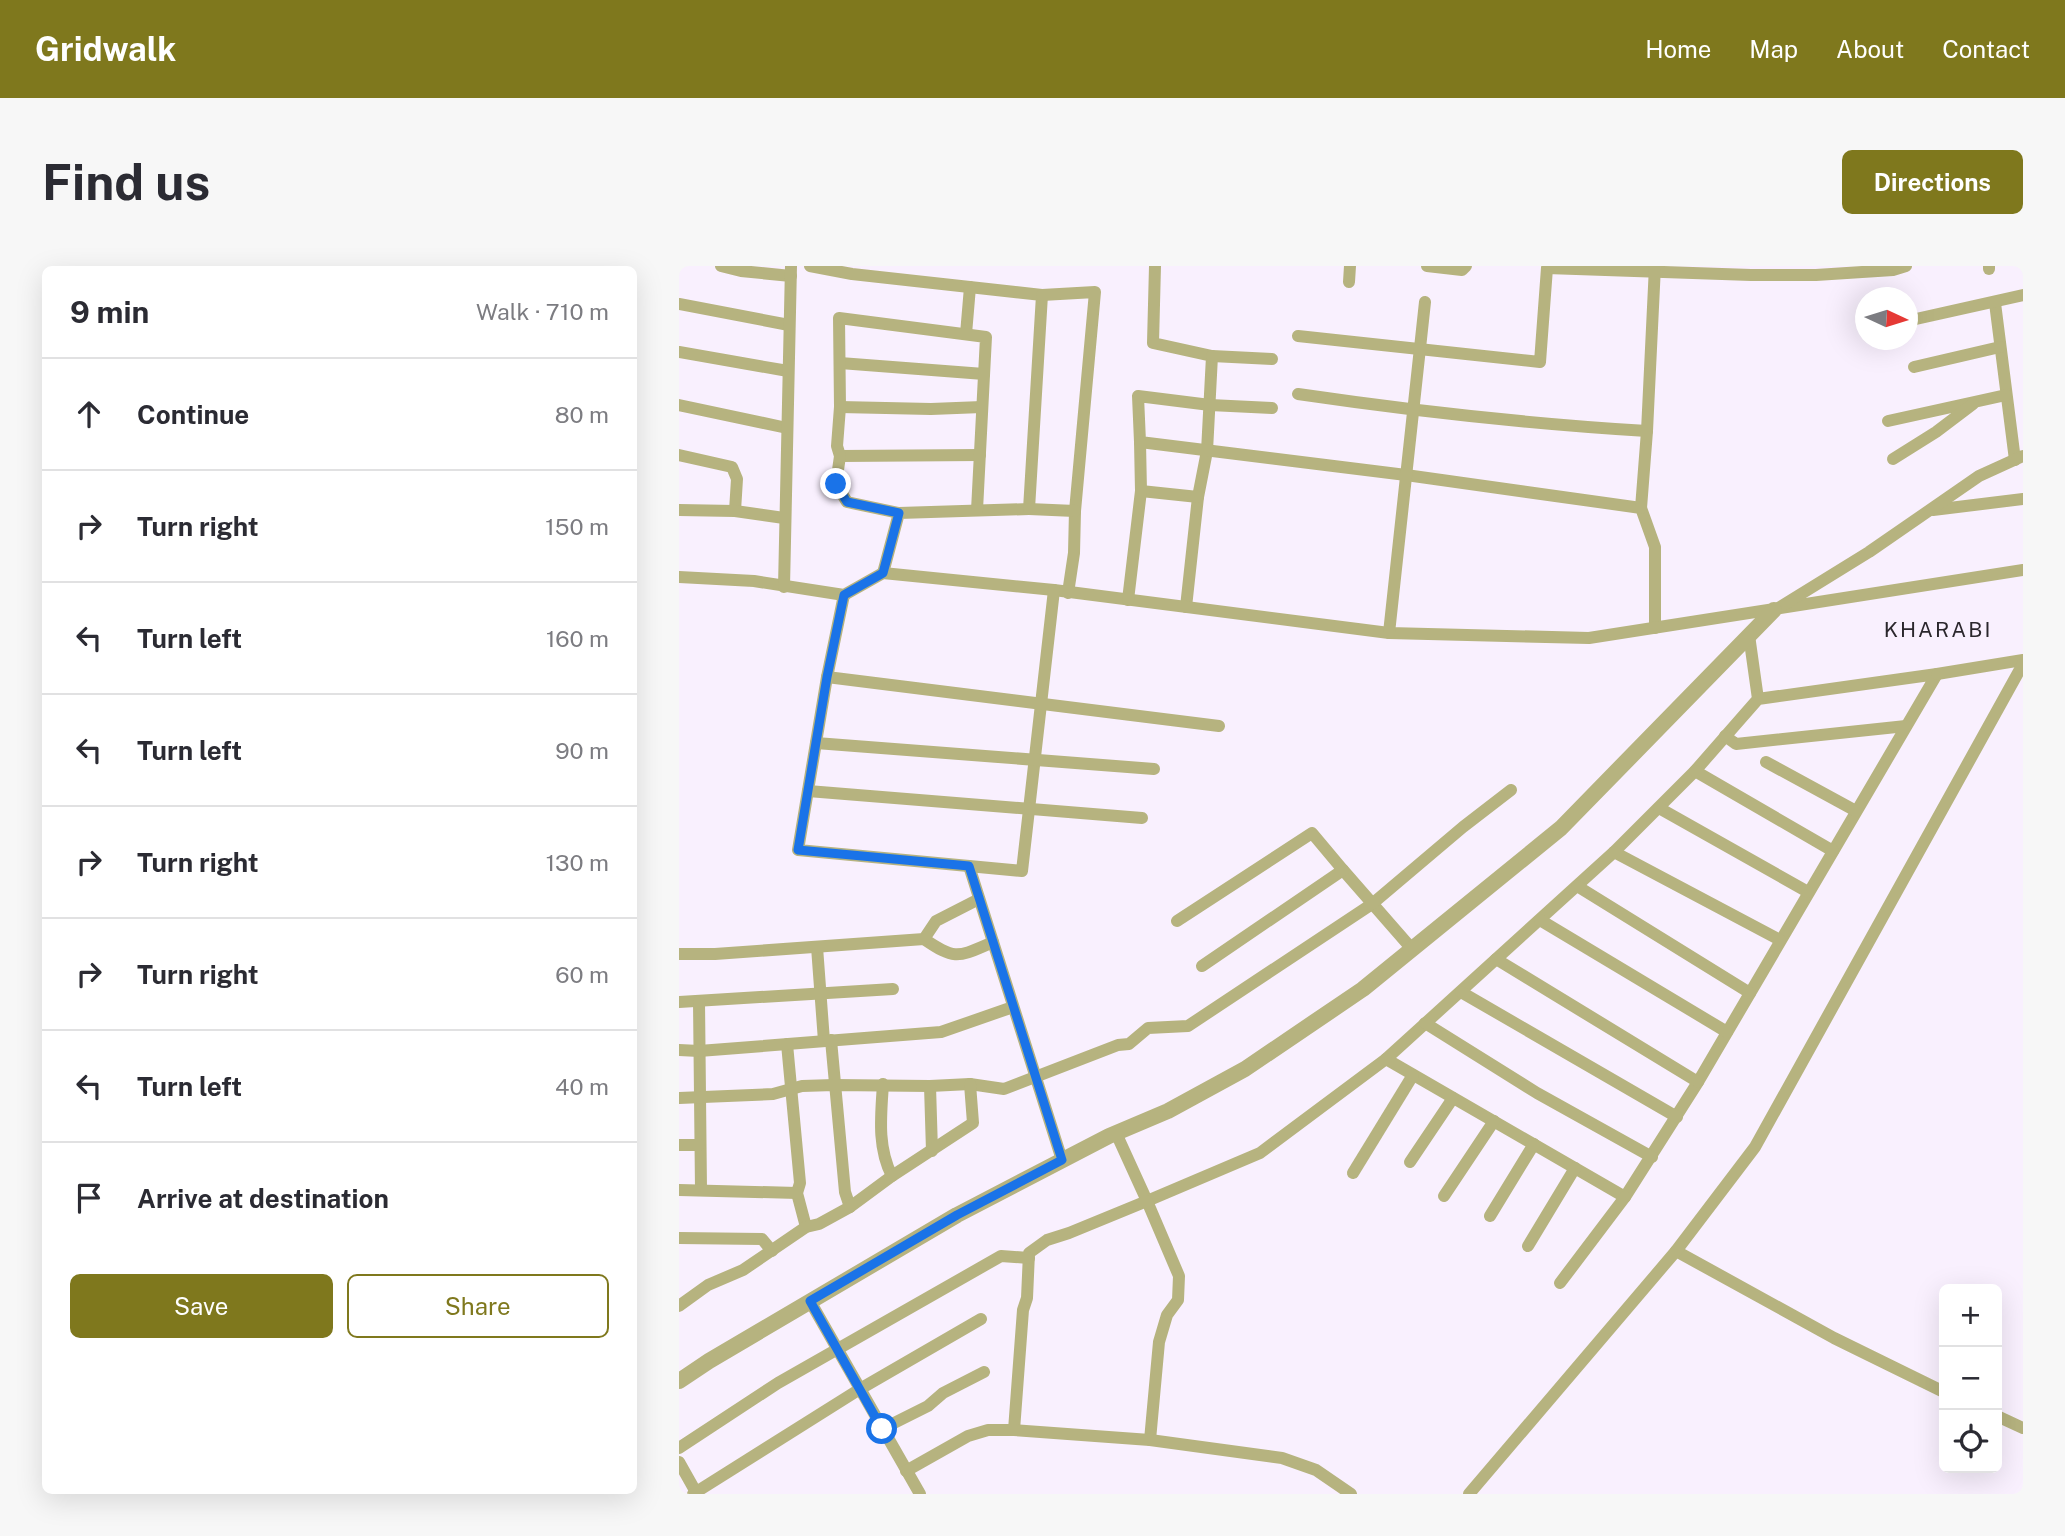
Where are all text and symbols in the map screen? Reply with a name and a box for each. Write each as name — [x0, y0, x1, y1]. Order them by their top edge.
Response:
text: Gridwalk — [35, 30, 176, 68]
text: Home — [1645, 35, 1711, 63]
text: Map — [1749, 35, 1798, 63]
text: About — [1836, 35, 1904, 63]
text: Contact — [1942, 35, 2030, 63]
button: Directions — [1842, 150, 2023, 214]
text: Find us — [42, 153, 210, 211]
north arrow — [1855, 287, 1918, 350]
text: 9 min — [70, 294, 149, 330]
text: Walk · 710 m — [476, 298, 609, 325]
icon: ahead — [70, 395, 108, 433]
text: Continue — [137, 399, 249, 430]
text: 80 m — [555, 401, 609, 428]
route end — [820, 468, 851, 499]
icon: right — [70, 507, 108, 545]
text: Turn right — [137, 511, 259, 542]
text: 150 m — [545, 513, 609, 540]
district label: KHARABI — [1884, 617, 1992, 642]
icon: left — [70, 619, 108, 657]
text: Turn left — [137, 623, 242, 654]
text: 160 m — [546, 625, 609, 652]
icon: left — [70, 731, 108, 769]
text: Turn left — [137, 735, 242, 766]
text: 90 m — [555, 737, 609, 764]
icon: right — [70, 843, 108, 881]
text: Turn right — [137, 847, 259, 878]
text: 130 m — [546, 849, 609, 876]
icon: right — [70, 955, 108, 993]
text: Turn right — [137, 959, 259, 990]
text: 60 m — [555, 961, 609, 988]
icon: left — [70, 1067, 108, 1105]
text: Turn left — [137, 1071, 242, 1102]
text: 40 m — [555, 1073, 609, 1100]
icon: arrive — [70, 1179, 108, 1217]
text: Arrive at destination — [137, 1183, 389, 1214]
button: Save — [70, 1274, 333, 1338]
button: Share — [347, 1274, 609, 1338]
map controls — [1939, 1284, 2002, 1473]
button: + — [1939, 1284, 2002, 1347]
button: − — [1939, 1347, 2002, 1410]
button: locate — [1939, 1410, 2002, 1473]
route start — [866, 1413, 897, 1444]

